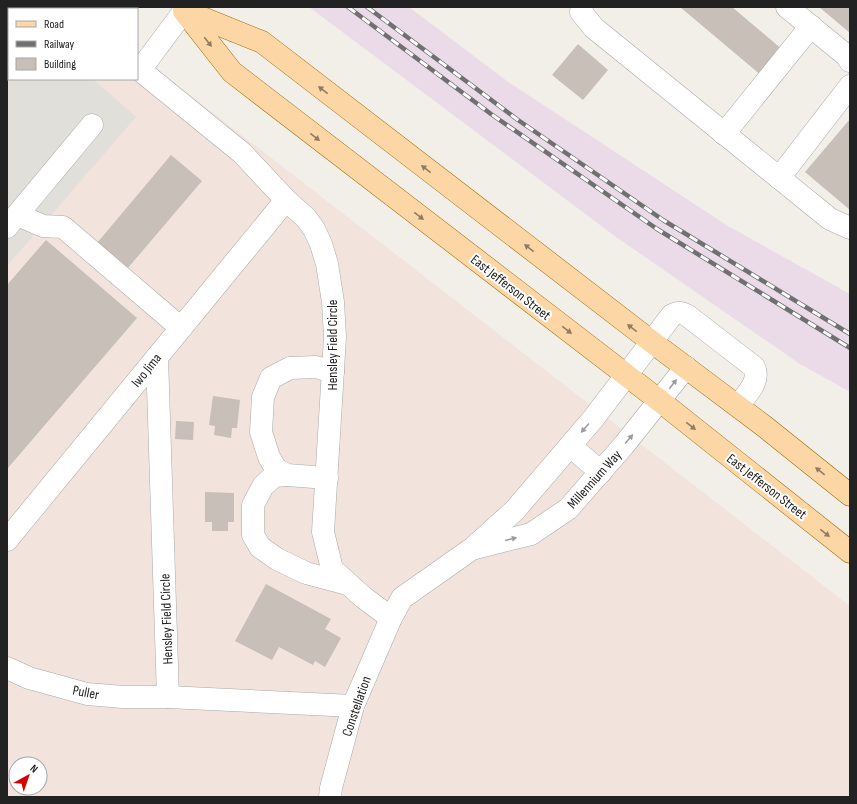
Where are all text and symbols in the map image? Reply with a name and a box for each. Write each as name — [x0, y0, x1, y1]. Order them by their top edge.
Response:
legend — [8, 8, 138, 80]
text: Road — [44, 17, 64, 32]
text: Railway — [44, 37, 75, 52]
one-way arrow — [204, 37, 212, 47]
text: Building — [44, 57, 76, 72]
one-way arrow — [318, 86, 329, 94]
one-way arrow — [310, 132, 321, 141]
one-way arrow — [421, 165, 432, 173]
one-way arrow — [413, 212, 424, 220]
one-way arrow — [524, 244, 535, 253]
street label: East Jefferson Street — [467, 251, 554, 324]
street label: Hensley Field Circle — [324, 300, 341, 390]
one-way arrow — [627, 324, 638, 332]
one-way arrow — [561, 325, 572, 334]
street label: Iwo Jima — [128, 350, 165, 391]
one-way arrow — [669, 379, 678, 390]
one-way arrow — [685, 421, 696, 430]
one-way arrow — [580, 423, 590, 433]
one-way arrow — [625, 434, 633, 444]
street label: Millennium Way — [564, 446, 625, 512]
street label: East Jefferson Street — [723, 450, 810, 523]
one-way arrow — [814, 466, 825, 475]
one-way arrow — [820, 528, 831, 537]
one-way arrow — [505, 535, 517, 541]
street label: Hensley Field Circle — [156, 573, 177, 665]
street label: Constellation — [338, 674, 375, 739]
street label: Puller — [71, 682, 101, 703]
north arrow — [8, 756, 48, 796]
text: N — [28, 762, 41, 776]

